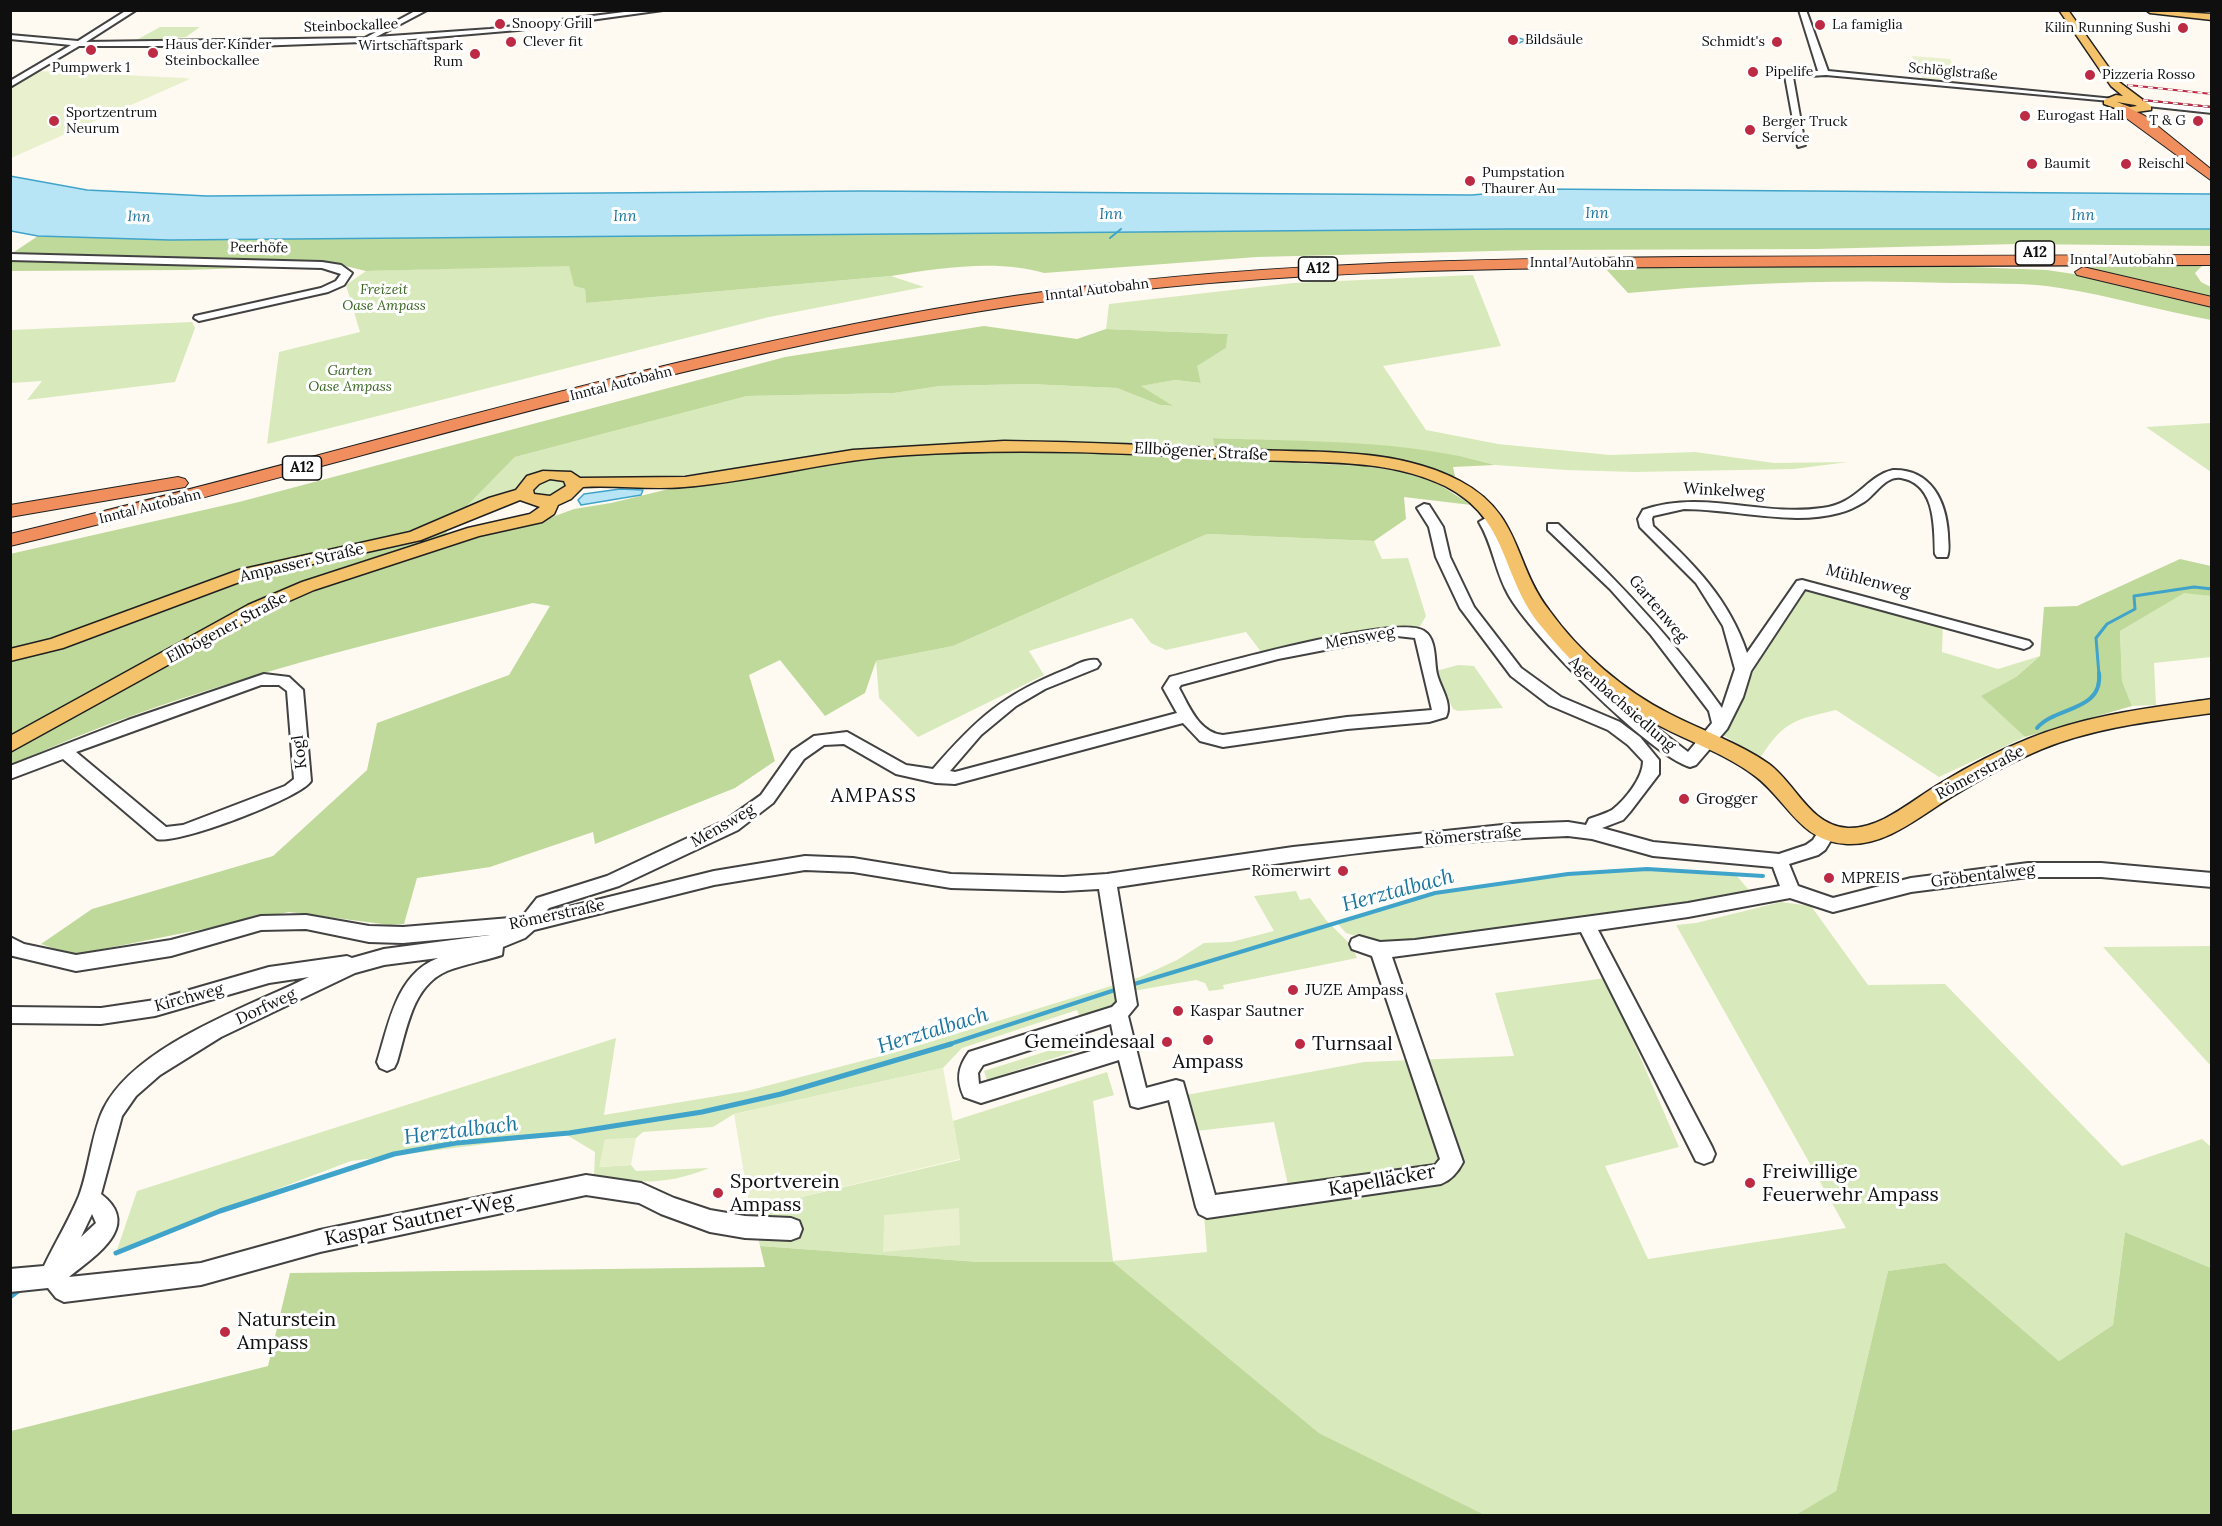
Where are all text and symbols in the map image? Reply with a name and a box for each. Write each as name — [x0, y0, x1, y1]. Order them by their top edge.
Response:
street label: Steinbockallee — [303, 16, 399, 36]
place label: Snoopy Grill — [512, 16, 592, 32]
marker: Snoopy Grill — [493, 17, 507, 31]
place label: La famiglia — [1832, 17, 1903, 33]
marker: La famiglia — [1813, 18, 1827, 32]
place label: Kilin Running Sushi — [2045, 20, 2171, 36]
marker: Kilin Running Sushi — [2176, 21, 2190, 35]
place label: Bildsäule — [1525, 32, 1583, 48]
marker: Bildsäule — [1506, 33, 1520, 47]
place label: Clever fit — [523, 34, 583, 50]
place label: Schmidt's — [1702, 34, 1765, 50]
marker: Clever fit — [504, 35, 518, 49]
marker: Schmidt's — [1770, 35, 1784, 49]
place label: Haus der Kinder Steinbockallee — [165, 37, 271, 70]
place label: Wirtschaftspark Rum — [358, 38, 463, 70]
marker: Pumpwerk 1 — [84, 43, 98, 57]
marker: Haus der Kinder Steinbockallee — [146, 46, 160, 60]
marker: Wirtschaftspark Rum — [468, 47, 482, 61]
place label: Pumpwerk 1 — [52, 60, 130, 76]
street label: Schlöglstraße — [1908, 60, 1998, 84]
place label: Pipelife — [1765, 64, 1813, 80]
marker: Pipelife — [1746, 65, 1760, 79]
place label: Pizzeria Rosso — [2102, 67, 2195, 83]
marker: Pizzeria Rosso — [2083, 68, 2097, 82]
place label: Sportzentrum Neurum — [66, 105, 157, 138]
place label: Eurogast Hall — [2037, 108, 2124, 124]
marker: Eurogast Hall — [2018, 109, 2032, 123]
place label: T & G — [2149, 113, 2186, 129]
marker: Sportzentrum Neurum — [47, 114, 61, 128]
place label: Berger Truck Service — [1762, 114, 1847, 146]
marker: T & G — [2191, 114, 2205, 128]
marker: Berger Truck Service — [1743, 123, 1757, 137]
place label: Baumit — [2044, 156, 2090, 172]
place label: Reischl — [2138, 156, 2184, 172]
marker: Baumit — [2025, 157, 2039, 171]
marker: Reischl — [2119, 157, 2133, 171]
place label: Pumpstation Thaurer Au — [1482, 165, 1565, 198]
marker: Pumpstation Thaurer Au — [1463, 174, 1477, 188]
water label: Inn — [1585, 205, 1609, 223]
water label: Inn — [1099, 206, 1123, 224]
water label: Inn — [2071, 207, 2095, 225]
water label: Inn — [127, 208, 151, 226]
water label: Inn — [613, 208, 637, 226]
street label: Peerhöfe — [230, 239, 288, 257]
road number: A12 — [2016, 241, 2054, 265]
street label: Inntal Autobahn — [2070, 252, 2174, 268]
street label: Inntal Autobahn — [1530, 255, 1634, 271]
road number: A12 — [1298, 257, 1338, 281]
street label: Inntal Autobahn — [1044, 275, 1150, 305]
park label: Freizeit Oase Ampass — [342, 282, 426, 314]
park label: Garten Oase Ampass — [308, 363, 392, 396]
street label: Inntal Autobahn — [568, 363, 674, 405]
street label: Ellbögener Straße — [1134, 439, 1268, 465]
road number: A12 — [282, 456, 322, 480]
street label: Winkelweg — [1683, 479, 1765, 503]
street label: Inntal Autobahn — [97, 486, 203, 528]
street label: Ampasser Straße — [238, 539, 366, 587]
street label: Mühlenweg — [1824, 561, 1912, 601]
street label: Gartenweg — [1624, 571, 1692, 647]
street label: Ellbögener Straße — [163, 588, 291, 668]
street label: Mensweg — [1324, 622, 1396, 654]
street label: Agenbachsiedlung — [1565, 652, 1679, 756]
street label: Kogl — [288, 734, 312, 770]
street label: Römerstraße — [1932, 742, 2028, 804]
district label: AMPASS — [831, 784, 917, 808]
place label: Grogger — [1696, 789, 1758, 809]
marker: Grogger — [1677, 792, 1691, 806]
street label: Mensweg — [688, 800, 758, 852]
street label: Römerstraße — [1424, 822, 1522, 850]
street label: Gröbentalweg — [1930, 860, 2036, 892]
place label: Römerwirt — [1251, 861, 1331, 881]
marker: Römerwirt — [1336, 864, 1350, 878]
water label: Herztalbach — [1339, 864, 1457, 918]
place label: MPREIS — [1841, 868, 1900, 888]
marker: MPREIS — [1822, 871, 1836, 885]
street label: Römerstraße — [507, 895, 607, 935]
street label: Kirchweg — [153, 980, 225, 1016]
place label: JUZE Ampass — [1305, 980, 1404, 1000]
marker: JUZE Ampass — [1286, 983, 1300, 997]
street label: Dorfweg — [233, 985, 299, 1029]
place label: Kaspar Sautner — [1190, 1001, 1304, 1021]
water label: Herztalbach — [875, 1002, 991, 1060]
marker: Kaspar Sautner — [1171, 1004, 1185, 1018]
place label: Gemeindesaal — [1024, 1030, 1155, 1054]
place label: Turnsaal — [1312, 1032, 1393, 1056]
marker: Ampass — [1201, 1033, 1215, 1047]
marker: Gemeindesaal — [1160, 1035, 1174, 1049]
marker: Turnsaal — [1293, 1037, 1307, 1051]
place label: Ampass — [1172, 1050, 1244, 1074]
water label: Herztalbach — [403, 1112, 519, 1150]
street label: Kapelläcker — [1326, 1160, 1438, 1202]
place label: Freiwillige Feuerwehr Ampass — [1762, 1160, 1939, 1207]
place label: Sportverein Ampass — [730, 1170, 840, 1217]
marker: Freiwillige Feuerwehr Ampass — [1743, 1176, 1757, 1190]
marker: Sportverein Ampass — [711, 1186, 725, 1200]
street label: Kaspar Sautner-Weg — [322, 1188, 516, 1252]
place label: Naturstein Ampass — [237, 1308, 336, 1355]
marker: Naturstein Ampass — [218, 1325, 232, 1339]

